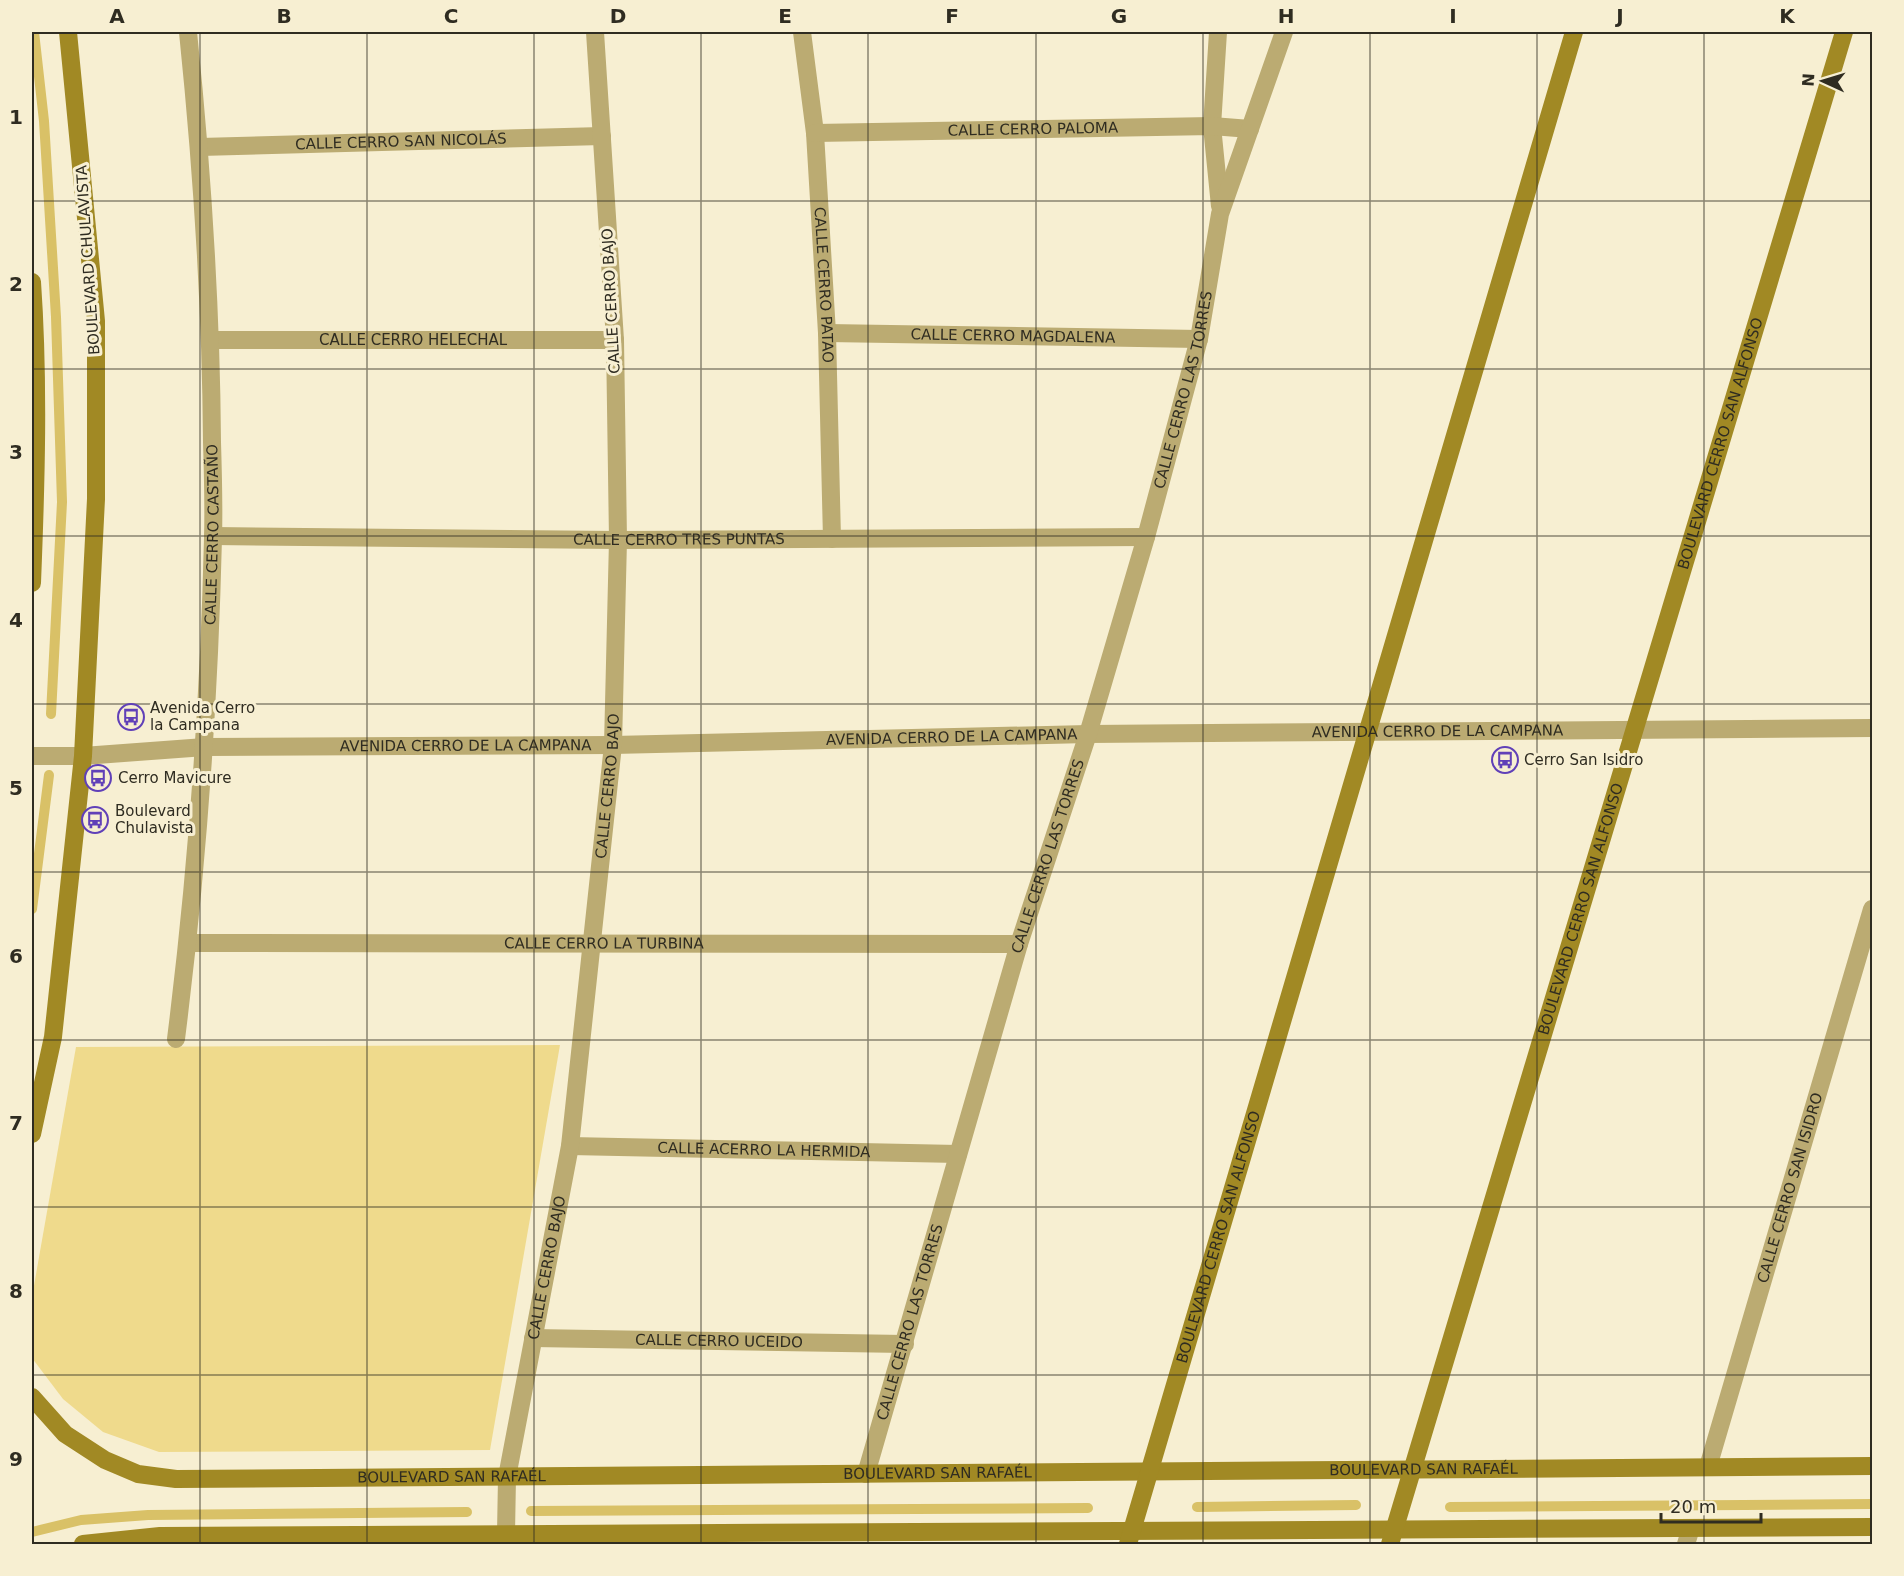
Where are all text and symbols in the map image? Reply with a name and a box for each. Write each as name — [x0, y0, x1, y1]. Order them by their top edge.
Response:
text: A — [109, 4, 125, 28]
text: B — [276, 4, 292, 28]
text: C — [444, 4, 458, 28]
text: D — [610, 4, 626, 28]
text: E — [778, 4, 792, 28]
text: F — [945, 4, 959, 28]
text: G — [1111, 4, 1127, 28]
text: H — [1278, 4, 1294, 28]
text: I — [1449, 4, 1457, 28]
text: J — [1614, 4, 1624, 28]
text: K — [1779, 4, 1796, 28]
north arrow — [1793, 51, 1853, 111]
text: N — [1799, 73, 1818, 87]
text: 1 — [9, 105, 23, 129]
street label: CALLE CERRO PALOMA — [948, 119, 1119, 140]
street label: CALLE CERRO SAN NICOLÁS — [295, 129, 507, 153]
street label: BOULEVARD CHULAVISTA — [72, 164, 104, 355]
street label: CALLE CERRO PATAO — [810, 206, 837, 363]
street label: CALLE CERRO BAJO — [598, 228, 624, 374]
text: 2 — [9, 272, 23, 296]
street label: CALLE CERRO LAS TORRES — [1150, 290, 1216, 491]
street label: BOULEVARD CERRO SAN ALFONSO — [1674, 315, 1767, 572]
street label: CALLE CERRO MAGDALENA — [911, 325, 1116, 347]
street label: CALLE CERRO HELECHAL — [319, 331, 508, 349]
text: 3 — [9, 440, 23, 464]
street label: CALLE CERRO CASTAÑO — [201, 444, 222, 625]
street label: CALLE CERRO TRES PUNTAS — [573, 530, 785, 549]
text: 4 — [9, 608, 23, 632]
place label: Avenida Cerro la Campana — [150, 699, 255, 734]
bus stop icon: Avenida Cerro la Campana — [116, 702, 146, 732]
street label: CALLE CERRO BAJO — [592, 713, 623, 860]
street label: AVENIDA CERRO DE LA CAMPANA — [1312, 721, 1564, 741]
street label: AVENIDA CERRO DE LA CAMPANA — [826, 725, 1078, 749]
street label: AVENIDA CERRO DE LA CAMPANA — [340, 736, 592, 755]
bus stop icon: Cerro San Isidro — [1490, 745, 1520, 775]
place label: Cerro San Isidro — [1524, 751, 1643, 769]
street label: CALLE CERRO LAS TORRES — [1008, 757, 1088, 955]
bus stop icon: Cerro Mavicure — [83, 763, 113, 793]
place label: Cerro Mavicure — [118, 769, 231, 787]
text: 5 — [9, 776, 23, 800]
street label: BOULEVARD CERRO SAN ALFONSO — [1534, 781, 1627, 1037]
place label: Boulevard Chulavista — [115, 802, 194, 837]
bus stop icon: Boulevard Chulavista — [80, 805, 110, 835]
street label: CALLE CERRO LA TURBINA — [504, 934, 705, 953]
text: 6 — [9, 944, 23, 968]
street label: CALLE CERRO SAN ISIDRO — [1754, 1091, 1827, 1285]
street label: BOULEVARD CERRO SAN ALFONSO — [1173, 1109, 1264, 1365]
text: 7 — [9, 1111, 23, 1135]
street label: CALLE ACERRO LA HERMIDA — [657, 1139, 871, 1161]
street label: CALLE CERRO BAJO — [524, 1194, 569, 1341]
street label: CALLE CERRO LAS TORRES — [873, 1222, 947, 1422]
text: 8 — [9, 1279, 23, 1303]
street label: CALLE CERRO UCEIDO — [635, 1331, 803, 1351]
text: 9 — [9, 1447, 23, 1471]
street label: BOULEVARD SAN RAFAÉL — [1329, 1459, 1519, 1479]
street label: BOULEVARD SAN RAFAÉL — [843, 1463, 1033, 1483]
street label: BOULEVARD SAN RAFAÉL — [357, 1466, 547, 1487]
scale bar — [1661, 1486, 1762, 1524]
text: 20 m — [1670, 1496, 1716, 1517]

